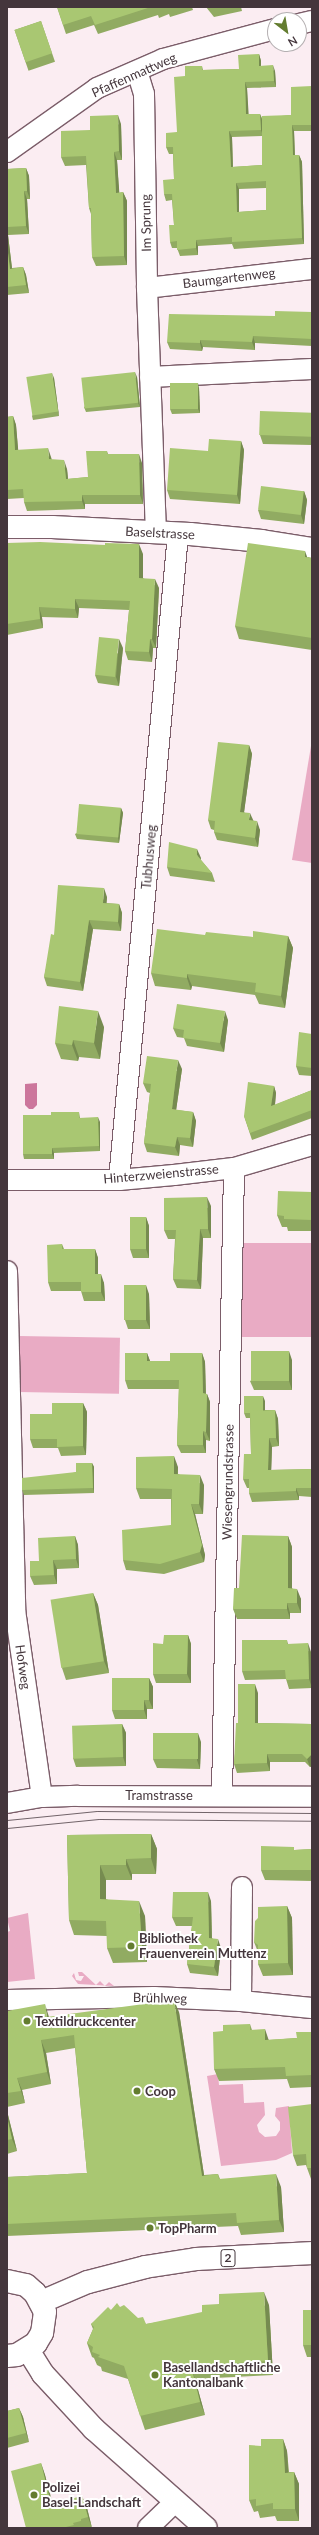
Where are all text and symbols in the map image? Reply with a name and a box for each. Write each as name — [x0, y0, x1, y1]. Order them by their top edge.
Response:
north arrow — [267, 12, 307, 52]
text: N — [286, 34, 300, 50]
street label: Pfaffenmattweg — [89, 49, 179, 101]
street label: Im Sprung — [138, 194, 154, 252]
street label: Baumgartenweg — [182, 265, 276, 291]
street label: Baselstrasse — [125, 523, 195, 543]
street label: Tubhusweg — [138, 824, 160, 890]
street label: Hinterzweienstrasse — [103, 1161, 219, 1187]
street label: Wiesengrundstrasse — [219, 1424, 237, 1540]
street label: Hofweg — [12, 1644, 34, 1690]
street label: Tramstrasse — [125, 1787, 193, 1803]
place label: Bibliothek Frauenverein Muttenz — [139, 1931, 266, 1962]
marker: Bibliothek Frauenverein Muttenz — [126, 1941, 136, 1951]
street label: Brühlweg — [133, 1990, 187, 2006]
place label: Textildruckcenter — [35, 2013, 136, 2029]
marker: Textildruckcenter — [22, 2016, 32, 2026]
place label: Coop — [145, 2083, 176, 2099]
marker: Coop — [132, 2086, 142, 2096]
place label: TopPharm — [158, 2220, 217, 2236]
marker: TopPharm — [145, 2223, 155, 2233]
road number: 2 — [220, 2248, 236, 2268]
place label: Basellandschaftliche Kantonalbank — [163, 2360, 281, 2391]
marker: Basellandschaftliche Kantonalbank — [150, 2370, 160, 2380]
place label: Polizei Basel-Landschaft — [42, 2480, 141, 2511]
marker: Polizei Basel-Landschaft — [29, 2490, 39, 2500]

